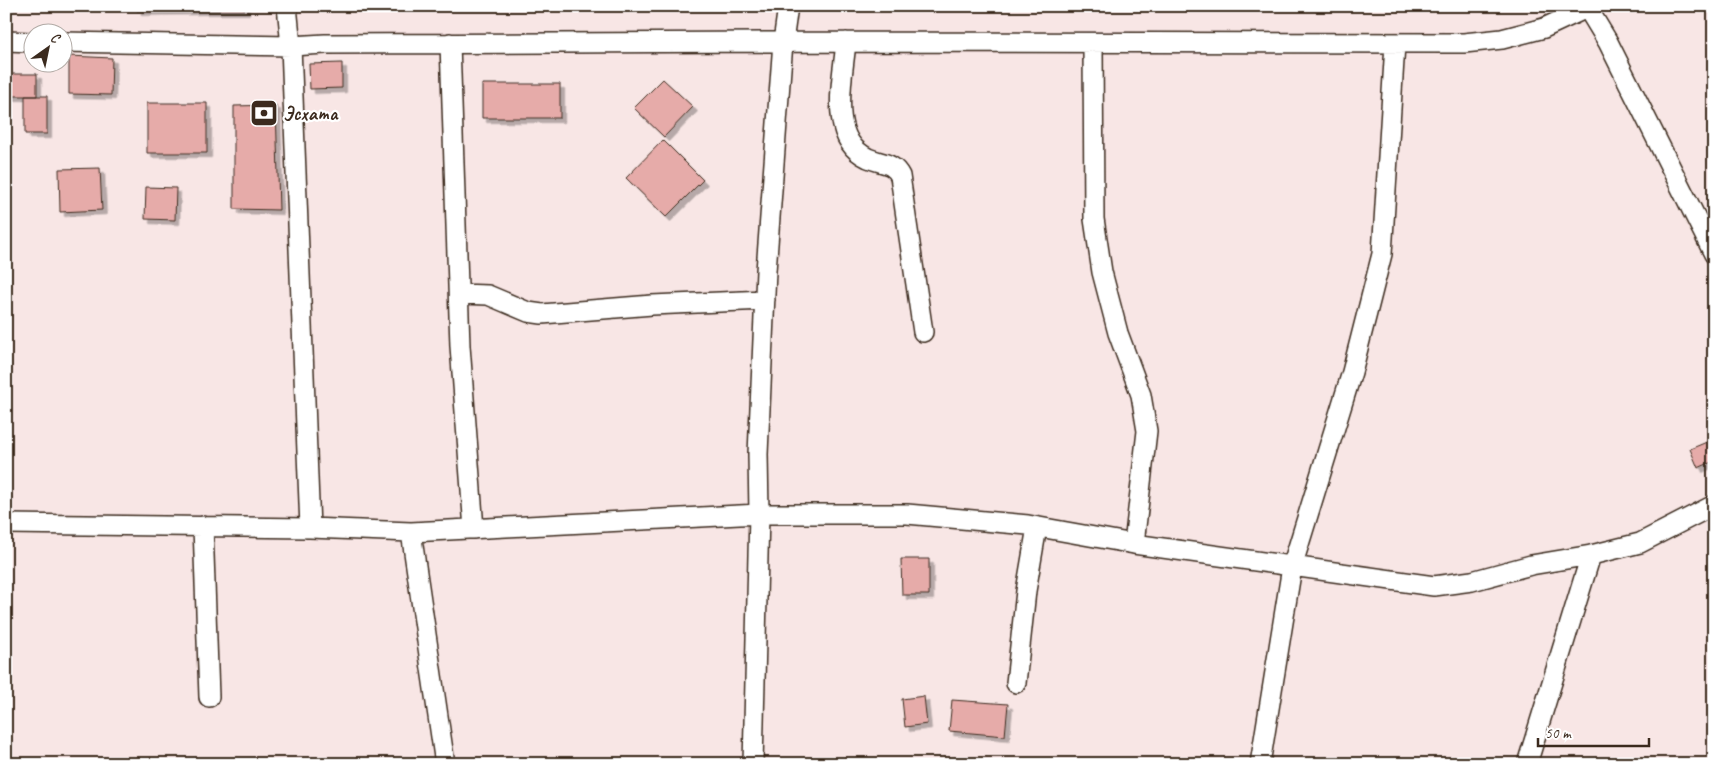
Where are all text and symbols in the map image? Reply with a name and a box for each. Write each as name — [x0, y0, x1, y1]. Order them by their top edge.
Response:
north arrow — [22, 22, 72, 72]
text: С — [47, 29, 64, 48]
bank icon: Эсхата — [249, 98, 279, 128]
place label: Эсхата — [283, 101, 339, 126]
scale bar — [1538, 715, 1649, 747]
text: 50 m — [1545, 724, 1572, 743]

